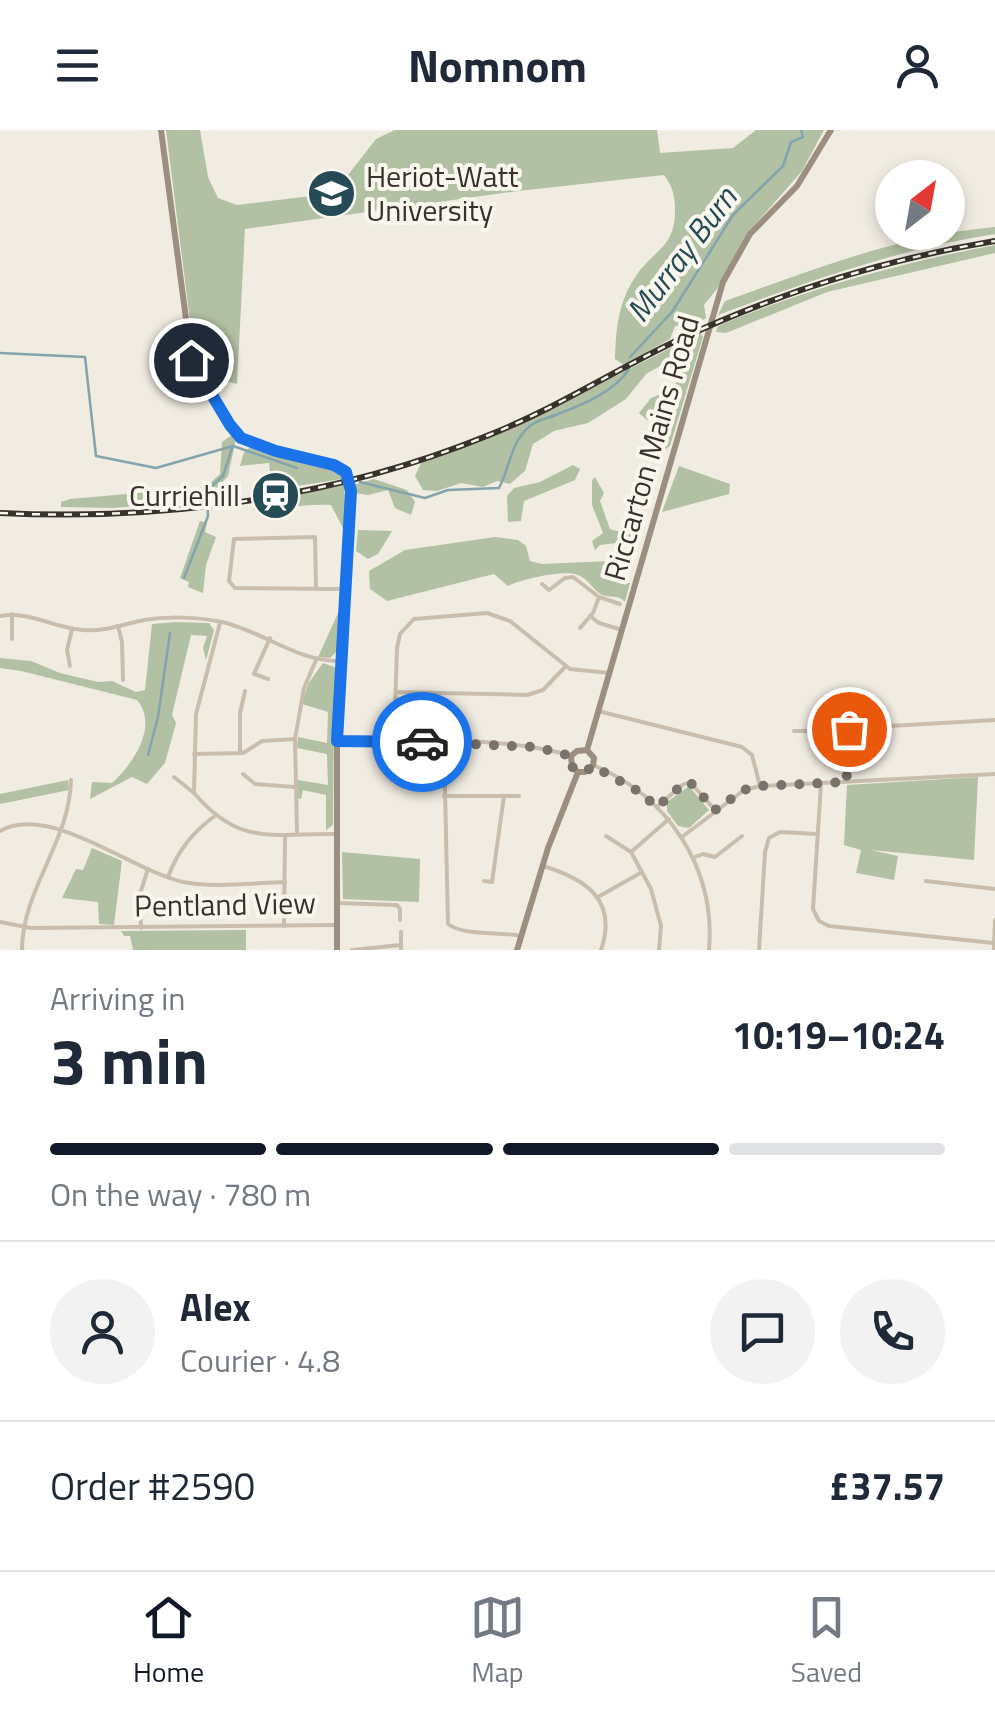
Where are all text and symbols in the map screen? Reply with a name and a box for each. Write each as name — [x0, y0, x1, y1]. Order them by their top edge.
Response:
text: Nomnom — [408, 31, 587, 99]
icon: menu — [50, 38, 105, 93]
icon: person — [890, 38, 945, 93]
place label: Heriot-Watt University — [366, 153, 519, 233]
north arrow — [875, 160, 965, 250]
map controls — [875, 160, 965, 250]
school or university icon: Heriot-Watt University — [305, 167, 357, 219]
water label: Murray Burn — [614, 175, 749, 332]
street label: Riccarton Mains Road — [591, 310, 711, 586]
pin — [149, 318, 234, 403]
icon: home — [164, 333, 219, 388]
station icon: Curriehill — [249, 469, 301, 521]
place label: Curriehill — [129, 472, 240, 518]
pin — [807, 687, 892, 772]
courier — [372, 692, 472, 792]
icon: bag — [822, 702, 877, 757]
icon: car — [395, 715, 450, 770]
street label: Pentland View — [134, 879, 316, 929]
text: Arriving in — [50, 974, 186, 1022]
text: 10:19–10:24 — [732, 1006, 945, 1064]
text: 3 min — [50, 1010, 208, 1109]
text: On the way · 780 m — [50, 1170, 311, 1218]
text: Alex — [180, 1278, 251, 1336]
button: person — [50, 1279, 155, 1384]
button: chat — [710, 1279, 815, 1384]
button: phone — [840, 1279, 945, 1384]
text: Courier · 4.8 — [180, 1336, 340, 1384]
text: Order #2590 — [50, 1457, 255, 1515]
text: £37.57 — [829, 1457, 945, 1515]
tab: Home — [133, 1590, 204, 1693]
tab: Map — [470, 1590, 525, 1693]
tab: Saved — [791, 1590, 862, 1693]

